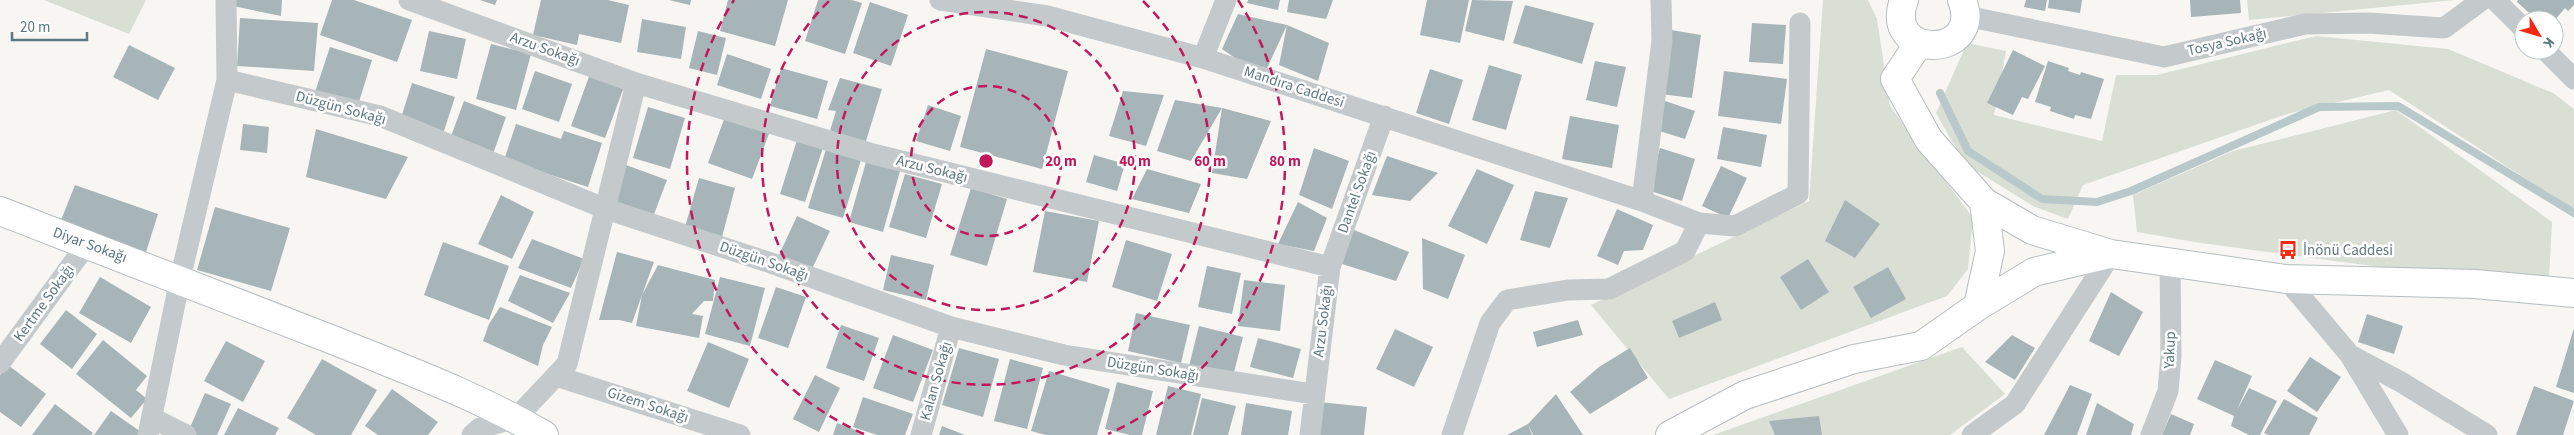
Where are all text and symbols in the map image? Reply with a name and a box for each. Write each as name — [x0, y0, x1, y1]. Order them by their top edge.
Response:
scale bar — [12, 10, 88, 42]
north arrow — [2514, 10, 2564, 60]
text: 20 m — [20, 17, 50, 38]
street label: Tosya Sokağı — [2185, 23, 2269, 61]
street label: Arzu Sokağı — [507, 27, 583, 71]
text: K — [2538, 33, 2559, 52]
street label: Mandıra Caddesi — [1241, 61, 1347, 113]
street label: Düzgün Sokağı — [293, 86, 389, 130]
street label: Dantel Sokağı — [1332, 148, 1382, 236]
street label: Arzu Sokağı — [894, 150, 970, 188]
text: 20 m — [1045, 151, 1077, 172]
text: 40 m — [1119, 151, 1151, 172]
text: 60 m — [1194, 151, 1226, 172]
text: 80 m — [1269, 151, 1301, 172]
centre of rings — [977, 152, 995, 170]
street label: Diyar Sokağı — [50, 222, 130, 268]
street label: Düzgün Sokağı — [717, 236, 811, 286]
bus stop icon: İnönü Caddesi — [2277, 239, 2299, 261]
place label: İnönü Caddesi — [2303, 240, 2393, 261]
street label: Kertme Sokağı — [9, 260, 79, 346]
street label: Arzu Sokağı — [1308, 284, 1338, 358]
street label: Yakup — [2159, 331, 2181, 370]
street label: Kalan Sokağı — [915, 339, 957, 423]
street label: Düzgün Sokağı — [1106, 351, 1200, 387]
street label: Gizem Sokağı — [605, 382, 691, 428]

